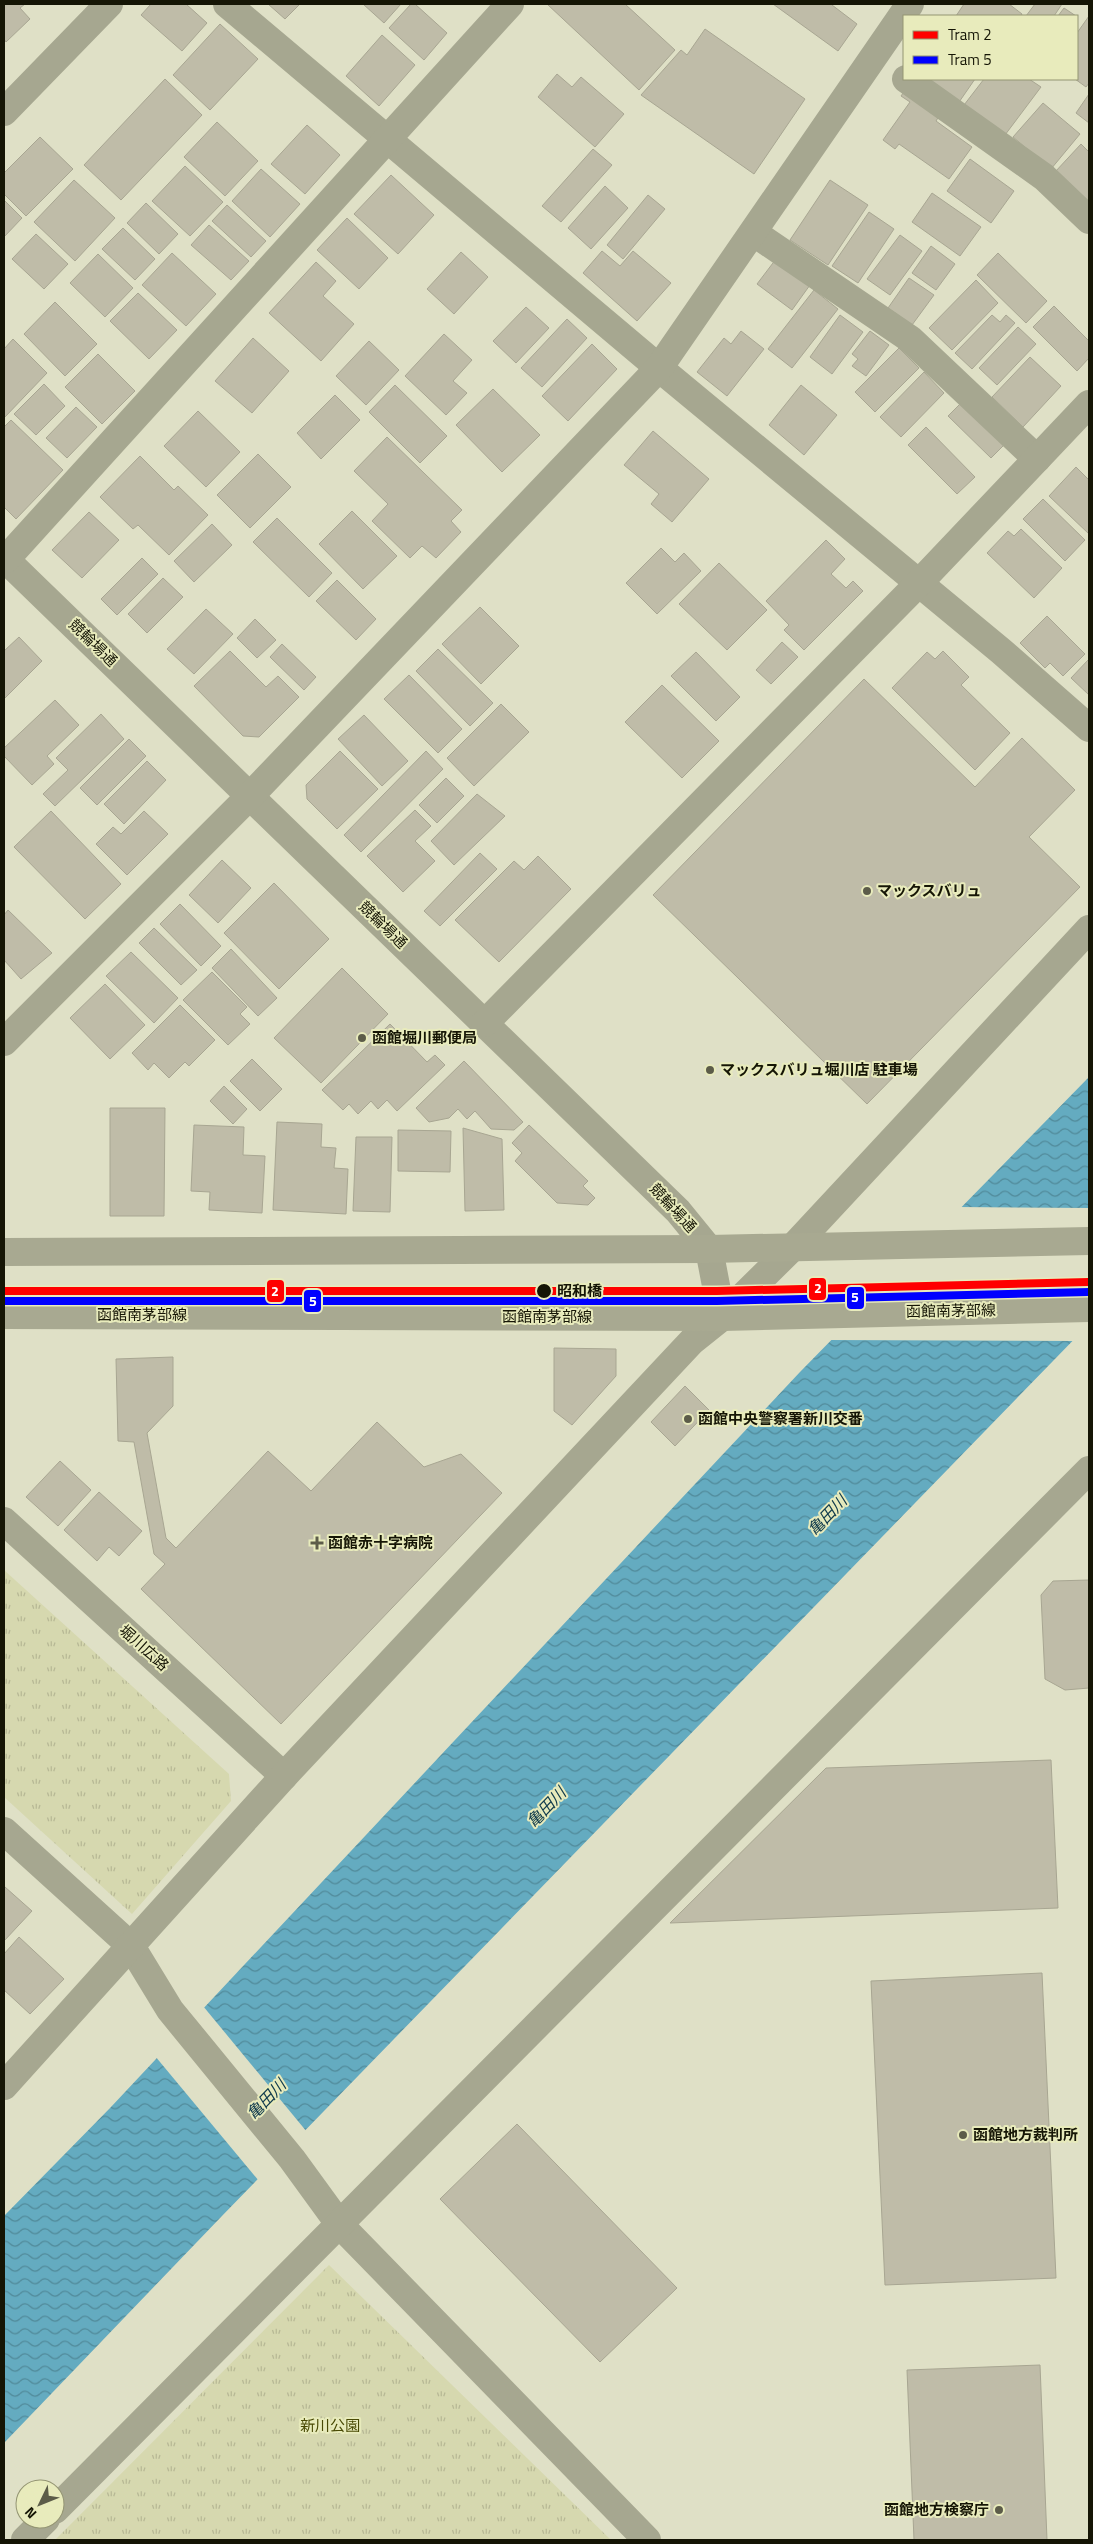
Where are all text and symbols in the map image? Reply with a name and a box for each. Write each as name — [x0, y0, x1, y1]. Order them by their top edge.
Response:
legend — [903, 15, 1078, 80]
text: Tram 2 — [948, 23, 992, 46]
text: Tram 5 — [948, 48, 992, 71]
street label: 競輪場通 — [64, 614, 123, 672]
place label: マックスバリュ — [877, 879, 982, 902]
marker: マックスバリュ — [861, 885, 873, 897]
street label: 競輪場通 — [354, 896, 413, 954]
place label: 函館堀川郵便局 — [372, 1026, 477, 1049]
marker: 函館堀川郵便局 — [356, 1032, 368, 1044]
place label: マックスバリュ堀川店 駐車場 — [720, 1058, 918, 1081]
marker: マックスバリュ堀川店 駐車場 — [704, 1064, 716, 1076]
street label: 競輪場通 — [644, 1178, 702, 1237]
line badge: 2 — [808, 1277, 827, 1301]
text: 2 — [814, 1277, 822, 1298]
line badge: 2 — [266, 1279, 285, 1303]
place label: 昭和橋 — [557, 1279, 603, 1302]
text: 2 — [271, 1280, 279, 1301]
marker: 昭和橋 — [535, 1282, 553, 1300]
line badge: 5 — [846, 1286, 865, 1310]
text: 5 — [851, 1286, 859, 1307]
line badge: 5 — [303, 1289, 322, 1313]
text: 5 — [309, 1290, 317, 1311]
street label: 函館南茅部線 — [906, 1298, 996, 1323]
street label: 函館南茅部線 — [97, 1303, 187, 1326]
street label: 函館南茅部線 — [502, 1305, 592, 1328]
place label: 函館中央警察署新川交番 — [698, 1407, 863, 1430]
marker: 函館中央警察署新川交番 — [682, 1413, 694, 1425]
water label: 亀田川 — [802, 1488, 854, 1541]
place label: 函館赤十字病院 — [328, 1531, 433, 1554]
marker: 函館赤十字病院 — [310, 1536, 324, 1550]
street label: 堀川広路 — [114, 1619, 174, 1676]
water label: 亀田川 — [521, 1780, 573, 1833]
water label: 亀田川 — [241, 2072, 293, 2125]
place label: 函館地方裁判所 — [973, 2123, 1078, 2146]
marker: 函館地方裁判所 — [957, 2129, 969, 2141]
park label: 新川公園 — [300, 2414, 360, 2437]
north arrow — [15, 2479, 65, 2529]
place label: 函館地方検察庁 — [884, 2498, 989, 2521]
text: N — [19, 2502, 41, 2524]
marker: 函館地方検察庁 — [993, 2504, 1005, 2516]

